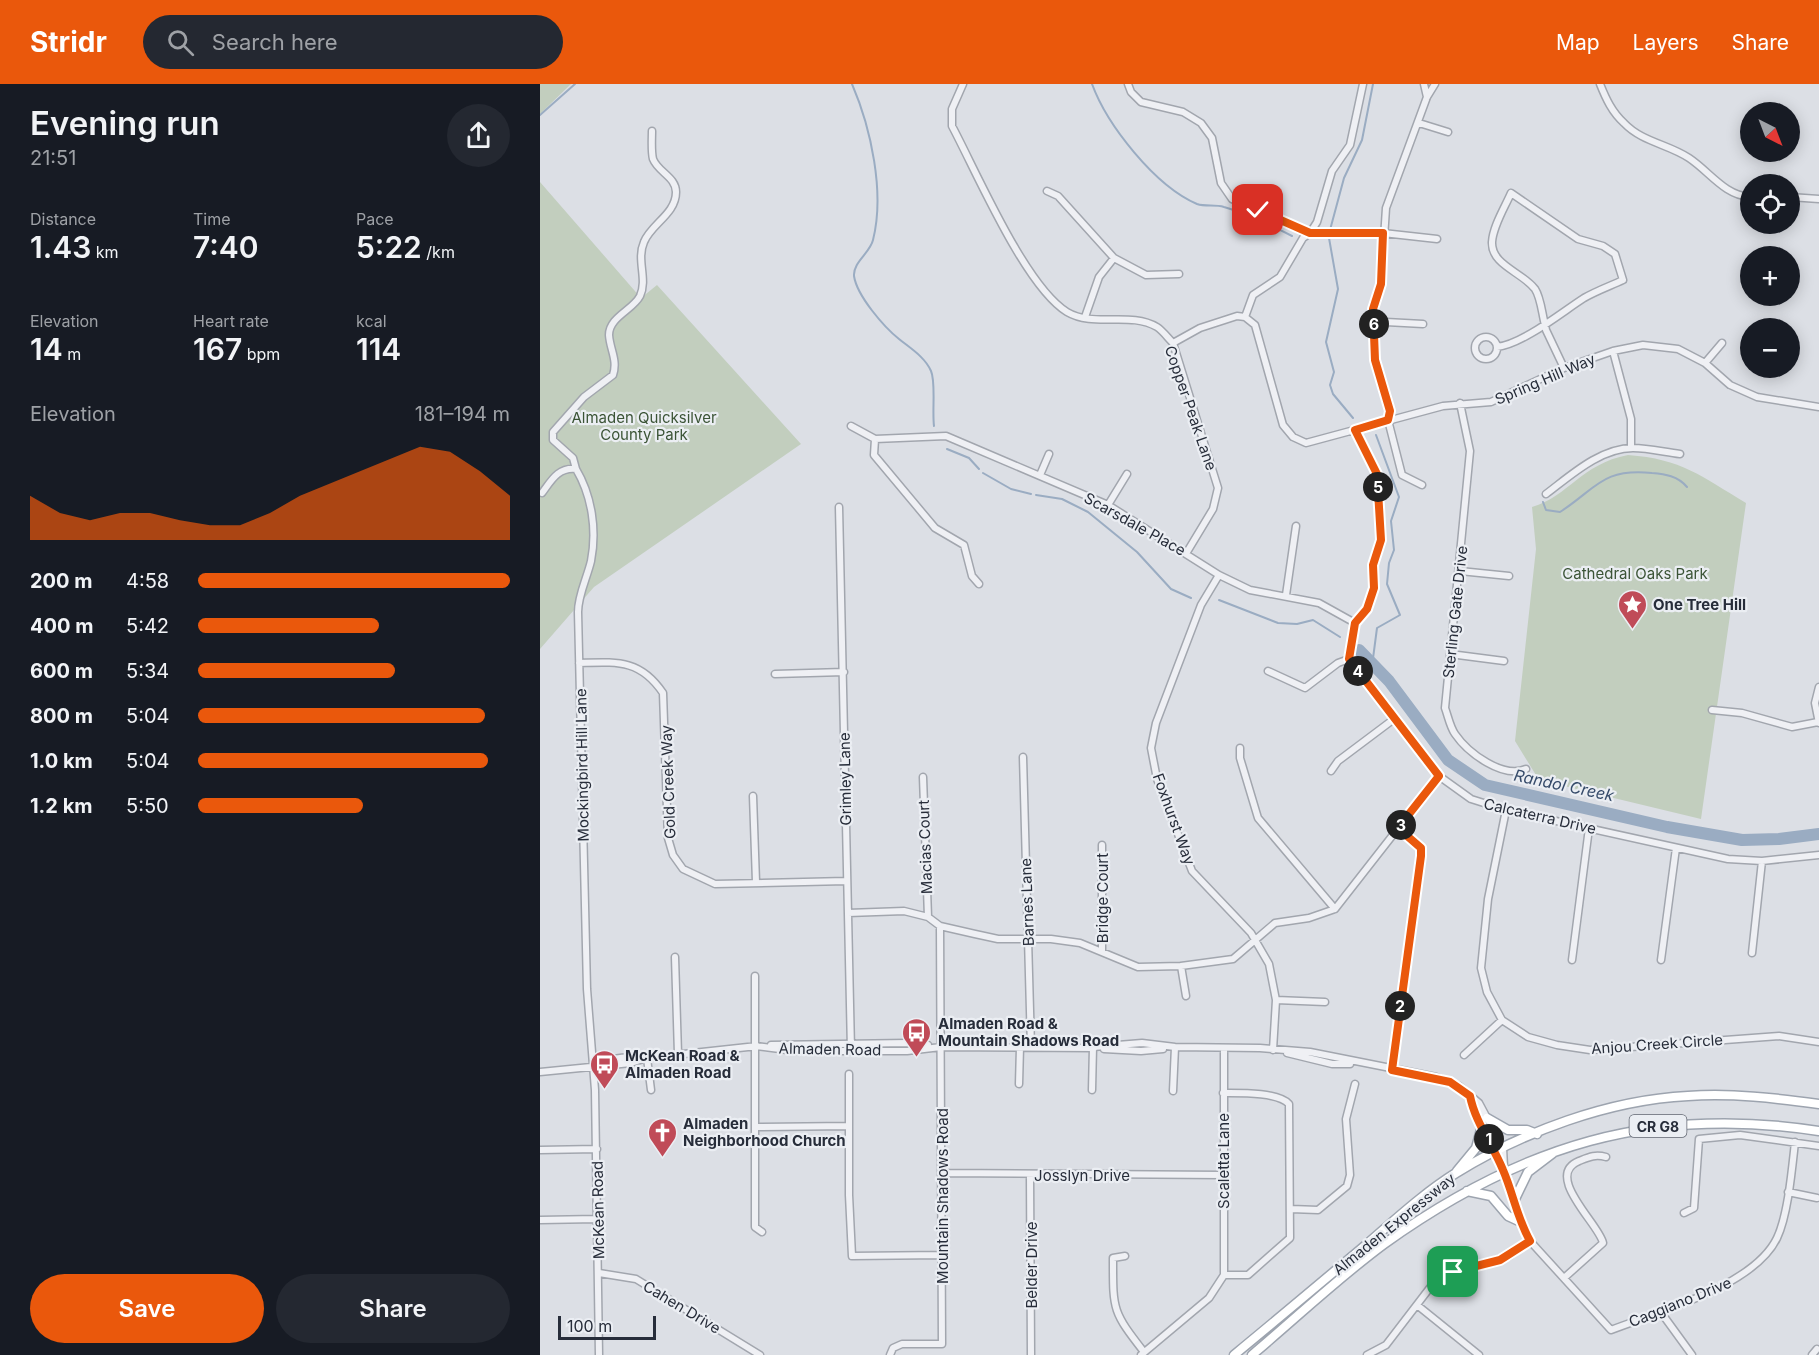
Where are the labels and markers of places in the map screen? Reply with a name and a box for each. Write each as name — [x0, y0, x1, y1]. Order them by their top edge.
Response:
pin — [1232, 184, 1283, 235]
pin: 6 — [1359, 309, 1389, 339]
pin: 5 — [1363, 472, 1393, 502]
place icon: One Tree Hill — [1616, 588, 1648, 630]
place label: One Tree Hill — [1653, 595, 1746, 614]
pin: 4 — [1343, 656, 1373, 686]
pin: 3 — [1386, 810, 1416, 840]
pin: 2 — [1385, 991, 1415, 1021]
place label: Almaden Road & Mountain Shadows Road — [938, 1014, 1119, 1050]
bus stop icon: Almaden Road & Mountain Shadows Road — [901, 1016, 933, 1058]
place label: McKean Road & Almaden Road — [625, 1046, 740, 1082]
bus stop icon: McKean Road & Almaden Road — [588, 1048, 620, 1090]
place label: Almaden Neighborhood Church — [683, 1114, 846, 1150]
church icon: Almaden Neighborhood Church — [646, 1116, 678, 1158]
pin: 1 — [1474, 1124, 1504, 1154]
pin — [1427, 1246, 1478, 1297]

